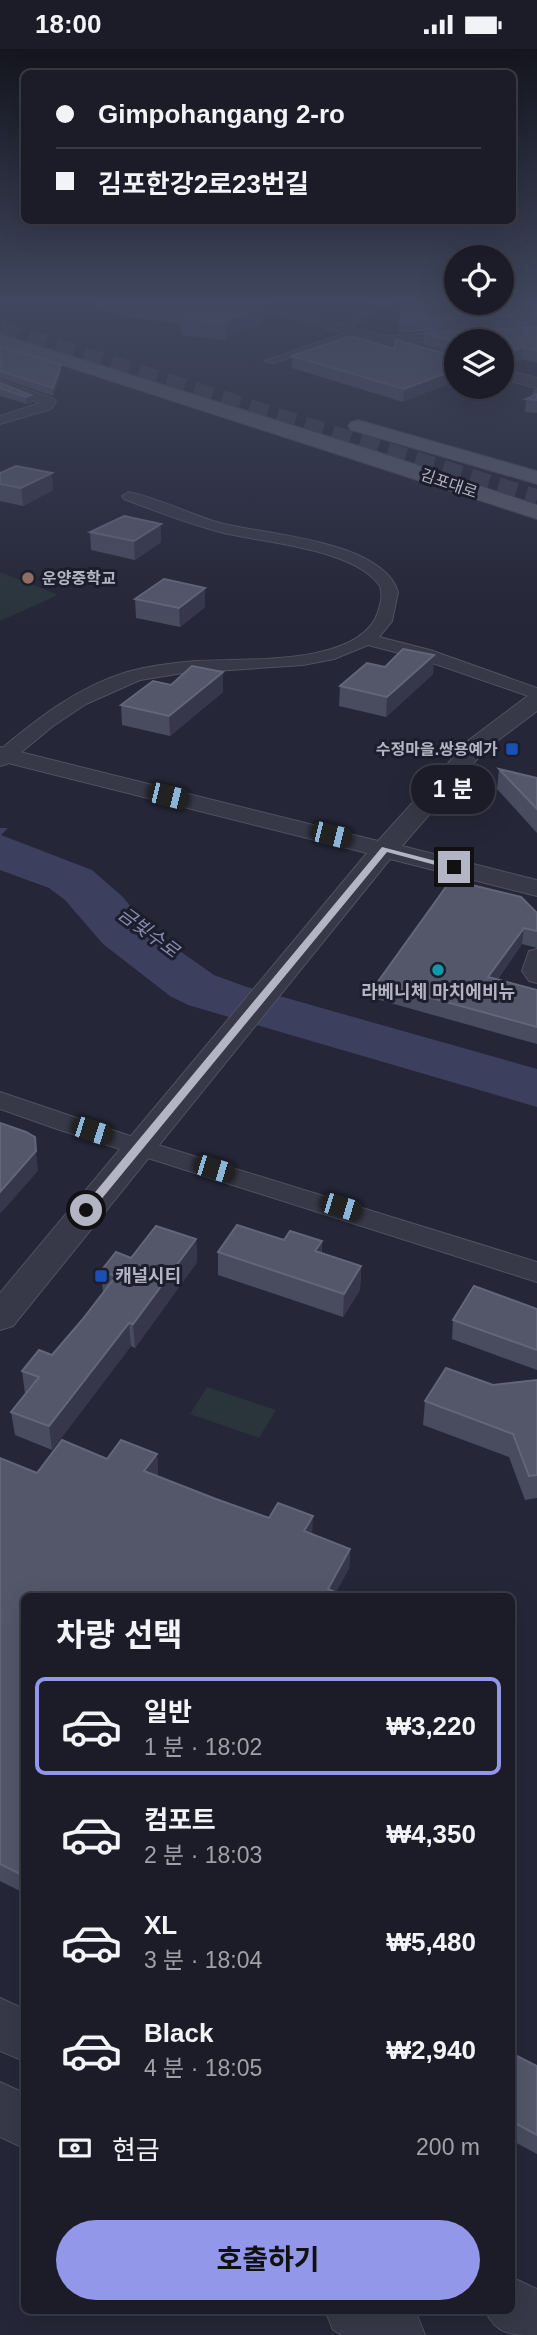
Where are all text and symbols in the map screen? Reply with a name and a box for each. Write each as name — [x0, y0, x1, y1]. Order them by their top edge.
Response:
text: 18:00 — [35, 9, 102, 39]
text: Gimpohangang 2-ro — [98, 99, 345, 129]
text: 김포한강2로23번길 — [98, 169, 309, 199]
map controls — [444, 245, 514, 399]
button: locate — [444, 245, 514, 315]
button: layers — [444, 329, 514, 399]
street label: 김포대로 — [418, 466, 480, 501]
place label: 운양중학교 — [42, 569, 116, 587]
marker: 운양중학교 — [20, 570, 36, 586]
place label: 수정마을.쌍용예가 — [376, 741, 498, 758]
marker: 수정마을.쌍용예가 — [504, 741, 520, 757]
callout: 1 분 — [412, 765, 496, 815]
text: 1 분 — [433, 776, 473, 802]
car — [146, 781, 191, 811]
car — [309, 820, 354, 850]
route end — [438, 851, 470, 883]
water label: 금빛수로 — [114, 903, 184, 963]
marker: 라베니체 마치에비뉴 — [430, 962, 446, 978]
place label: 라베니체 마치에비뉴 — [361, 982, 515, 1002]
car — [69, 1115, 116, 1147]
car — [191, 1153, 238, 1185]
car — [318, 1191, 365, 1223]
route start — [70, 1194, 102, 1226]
place label: 캐널시티 — [115, 1266, 181, 1286]
marker: 캐널시티 — [93, 1268, 109, 1284]
text: 차량 선택 — [56, 1617, 183, 1653]
icon: car — [60, 1695, 123, 1758]
text: 일반 — [144, 1697, 192, 1727]
text: ₩3,220 — [386, 1711, 476, 1741]
text: 1 분 · 18:02 — [144, 1734, 262, 1760]
icon: car — [60, 1803, 123, 1866]
text: 컴포트 — [144, 1805, 216, 1835]
text: ₩4,350 — [386, 1819, 476, 1849]
text: 2 분 · 18:03 — [144, 1842, 262, 1868]
text: XL — [144, 1910, 177, 1940]
icon: car — [60, 1911, 123, 1974]
text: ₩5,480 — [386, 1927, 476, 1957]
text: 3 분 · 18:04 — [144, 1947, 262, 1973]
text: Black — [144, 2018, 213, 2048]
icon: car — [60, 2019, 123, 2082]
text: ₩2,940 — [386, 2035, 476, 2065]
text: 4 분 · 18:05 — [144, 2055, 262, 2081]
icon: cash — [56, 2129, 94, 2167]
text: 200 m — [416, 2134, 480, 2160]
text: 현금 — [112, 2135, 160, 2165]
button: 호출하기 — [56, 2220, 480, 2300]

